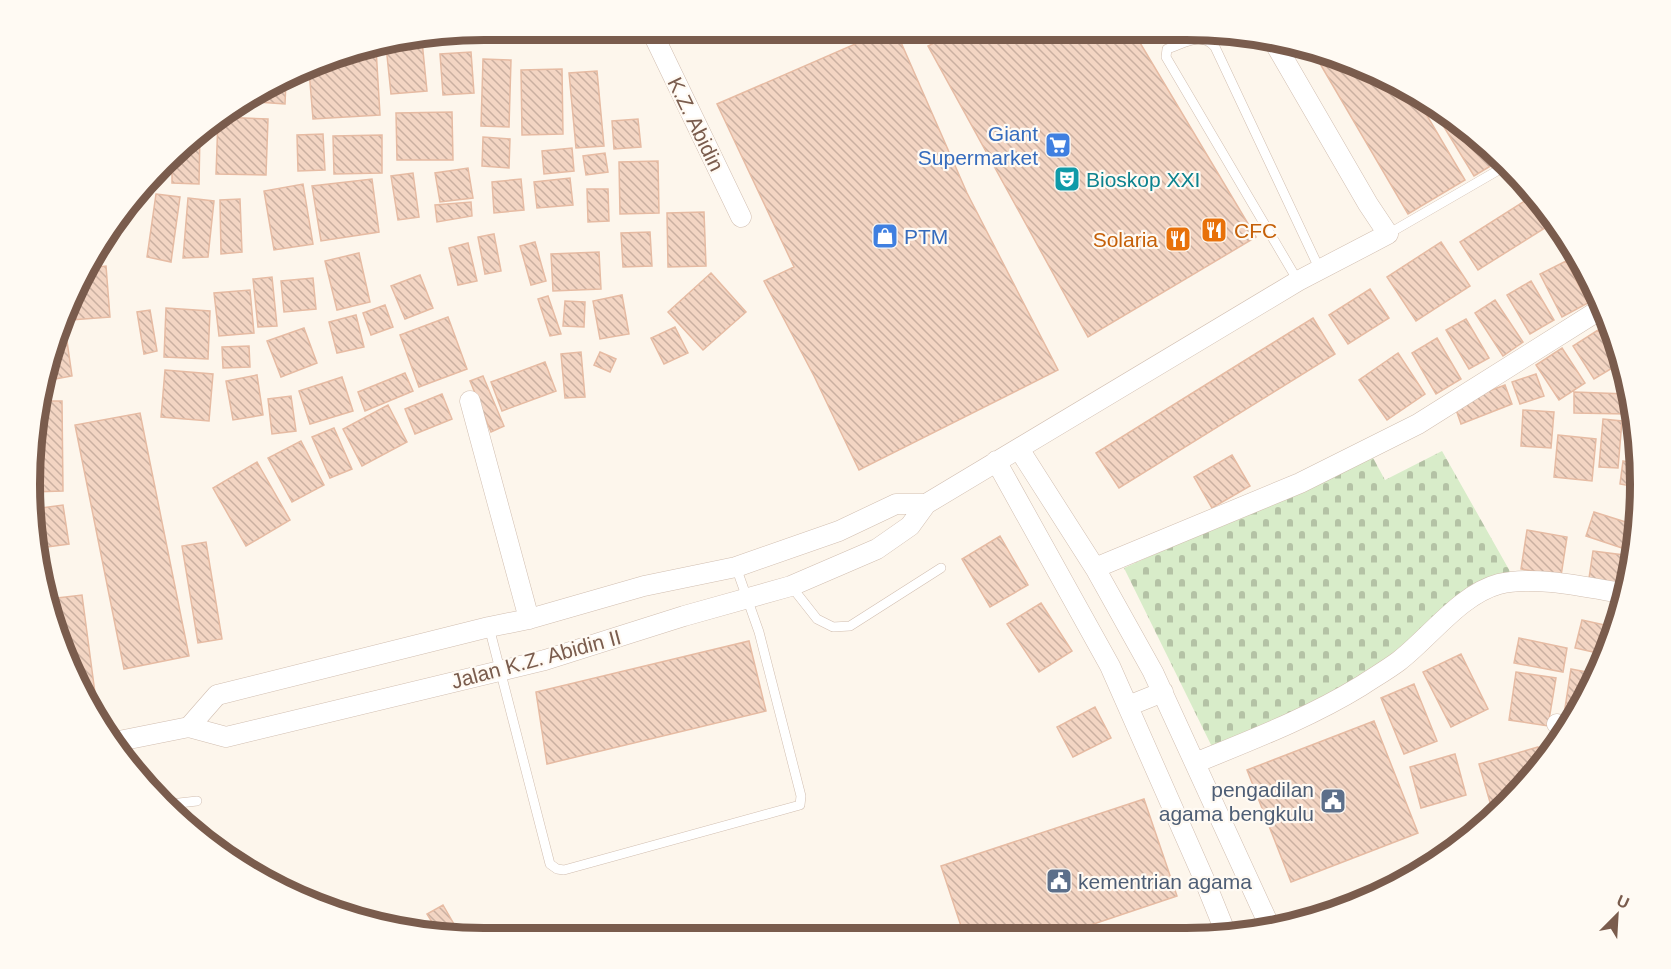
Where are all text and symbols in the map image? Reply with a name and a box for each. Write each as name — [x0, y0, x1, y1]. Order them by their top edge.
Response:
street label: K.Z. Abidin — [663, 73, 729, 175]
place label: Giant Supermarket — [918, 122, 1038, 169]
supermarket icon: Giant Supermarket — [1043, 130, 1073, 160]
theatre icon: Bioskop XXI — [1052, 164, 1082, 194]
place label: Bioskop XXI — [1086, 168, 1200, 191]
restaurant icon: CFC — [1199, 215, 1229, 245]
place label: CFC — [1234, 219, 1277, 242]
shop icon: PTM — [870, 221, 900, 251]
restaurant icon: Solaria — [1163, 224, 1193, 254]
place label: PTM — [904, 225, 948, 248]
place label: Solaria — [1093, 228, 1158, 251]
street label: Jalan K.Z. Abidin II — [448, 625, 624, 693]
place label: pengadilan agama bengkulu — [1159, 778, 1314, 825]
public building icon: pengadilan agama bengkulu — [1318, 786, 1348, 816]
public building icon: kementrian agama — [1044, 866, 1074, 896]
place label: kementrian agama — [1078, 870, 1252, 893]
north arrow — [1587, 885, 1647, 945]
text: U — [1614, 892, 1632, 912]

